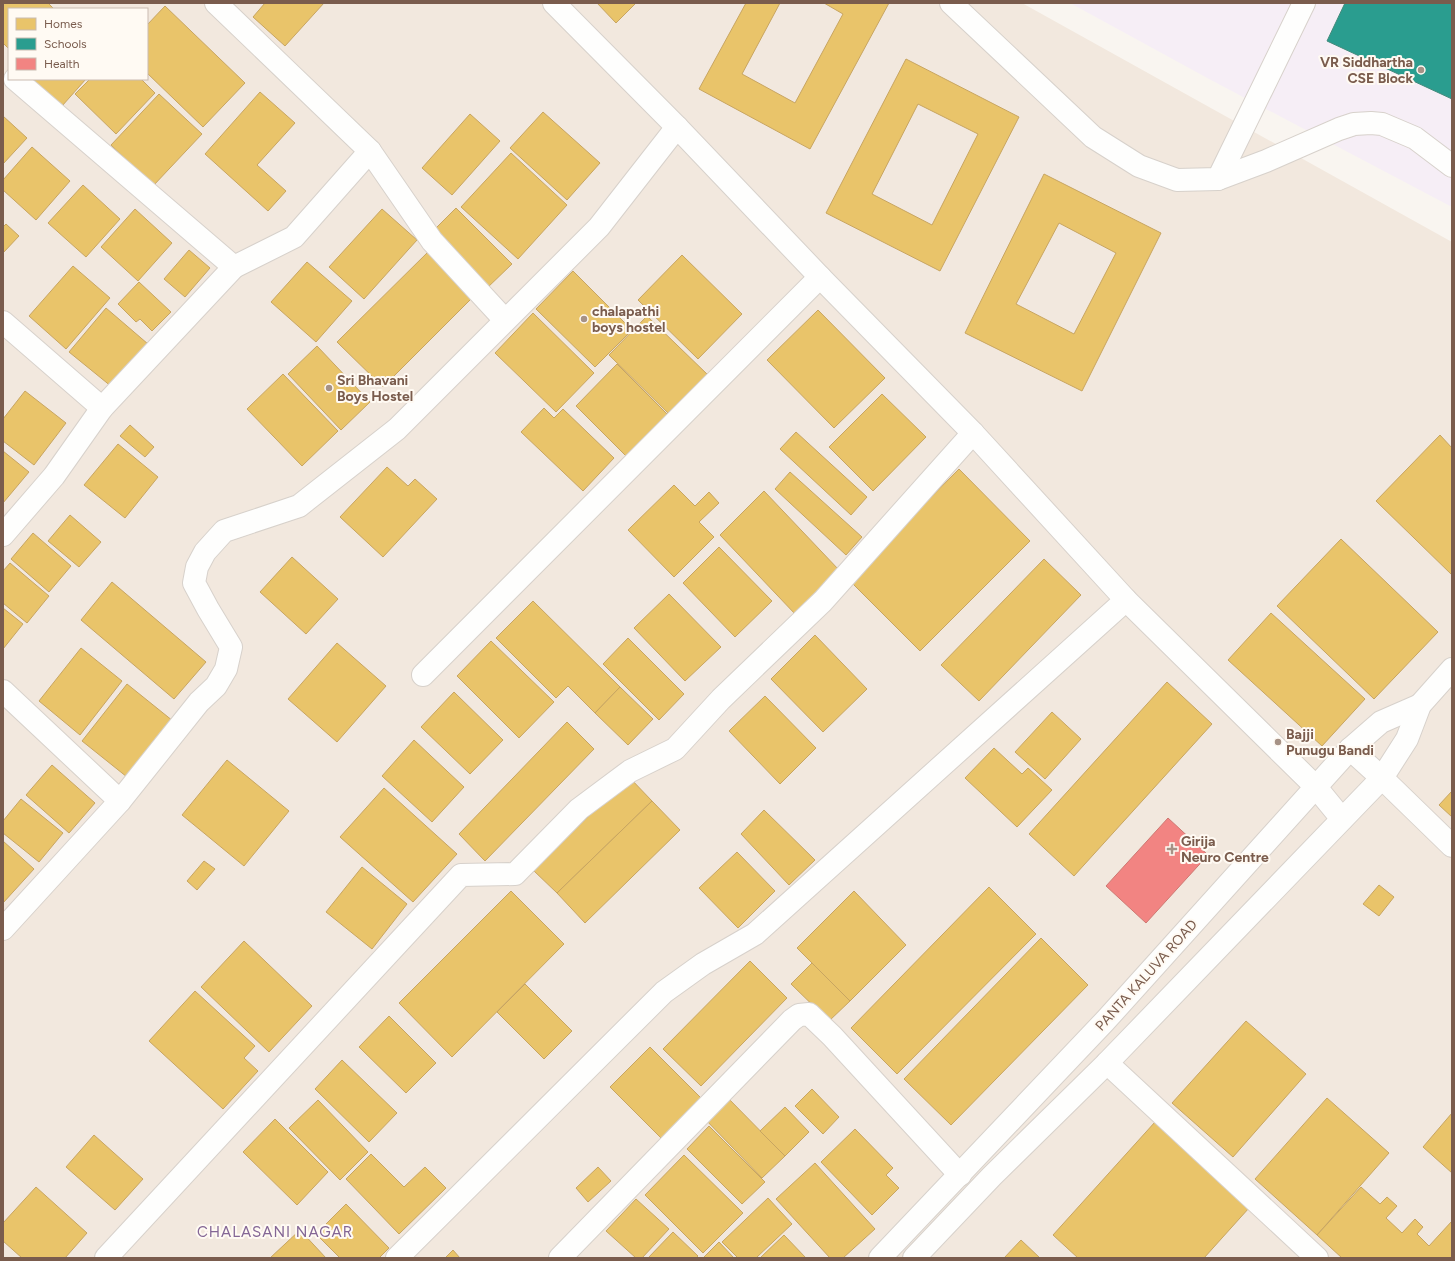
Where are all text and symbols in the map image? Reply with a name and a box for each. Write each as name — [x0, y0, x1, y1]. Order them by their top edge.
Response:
legend — [8, 8, 148, 80]
text: Homes — [44, 17, 83, 31]
text: Schools — [44, 37, 87, 51]
place label: VR Siddhartha CSE Block — [1320, 54, 1413, 87]
text: Health — [44, 57, 80, 71]
marker: VR Siddhartha CSE Block — [1416, 65, 1426, 75]
place label: chalapathi boys hostel — [592, 303, 665, 336]
marker: chalapathi boys hostel — [579, 314, 589, 324]
place label: Sri Bhavani Boys Hostel — [337, 372, 413, 405]
marker: Sri Bhavani Boys Hostel — [324, 383, 334, 393]
place label: Bajji Punugu Bandi — [1286, 726, 1374, 759]
marker: Bajji Punugu Bandi — [1273, 737, 1283, 747]
place label: Girija Neuro Centre — [1181, 833, 1269, 866]
marker: Girija Neuro Centre — [1166, 843, 1178, 855]
street label: PANTA KALUVA ROAD — [1092, 916, 1201, 1035]
district label: CHALASANI NAGAR — [197, 1223, 353, 1241]

